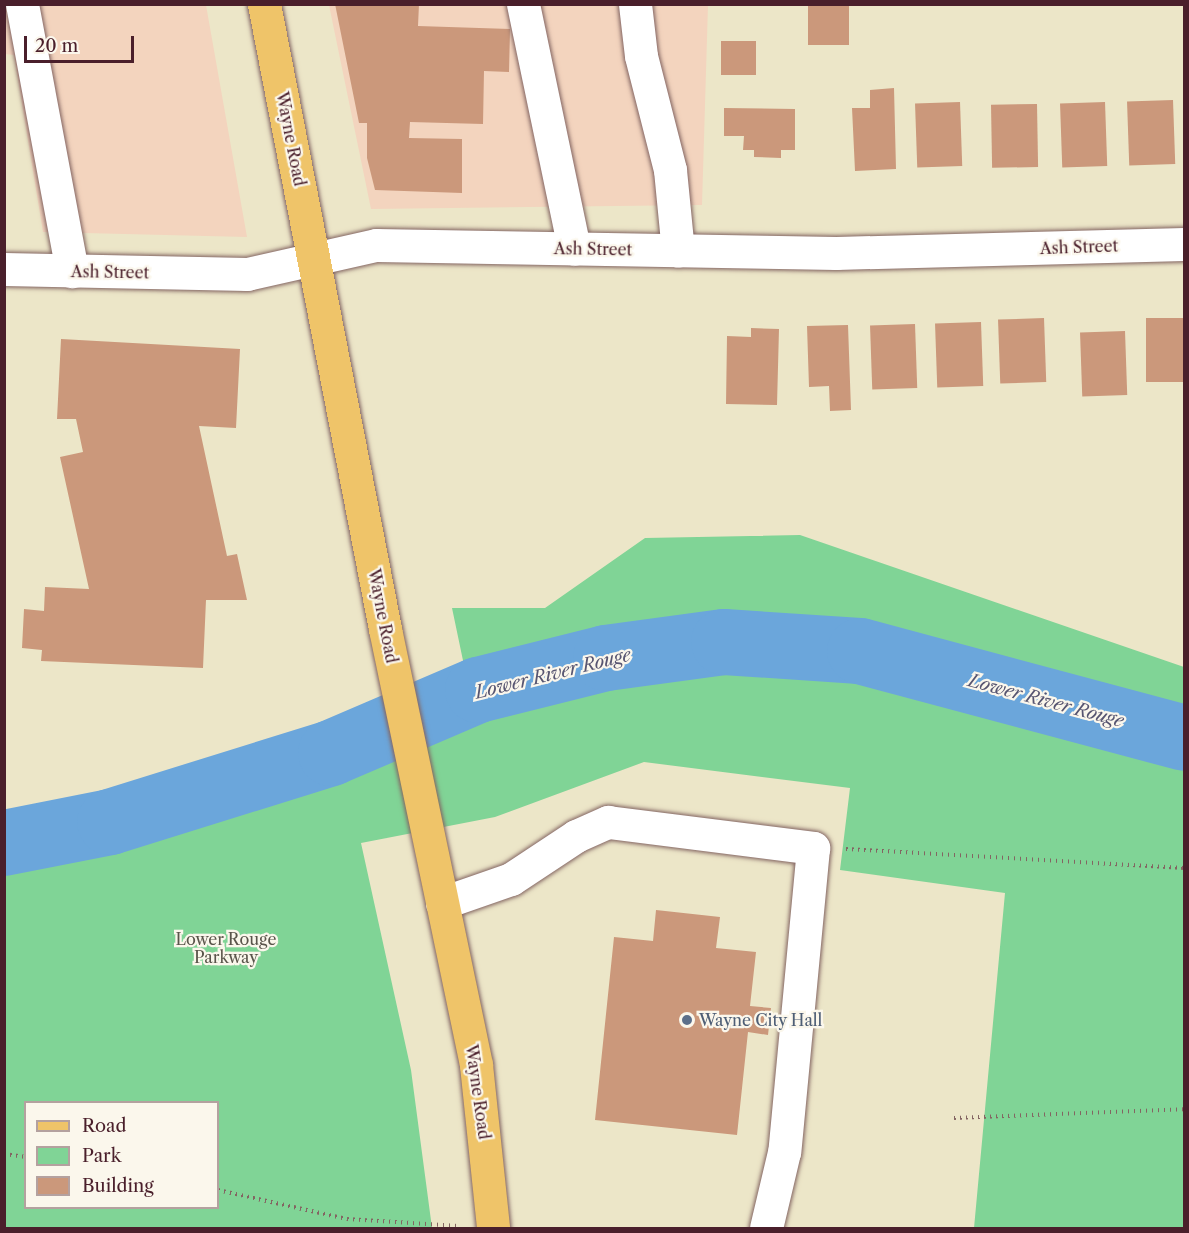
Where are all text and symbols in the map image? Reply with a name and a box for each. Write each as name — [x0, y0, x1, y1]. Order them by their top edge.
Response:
scale bar — [27, 24, 136, 62]
text: 20 m — [35, 35, 78, 57]
street label: Wayne Road — [272, 90, 310, 188]
street label: Ash Street — [1039, 236, 1119, 258]
street label: Ash Street — [554, 239, 632, 259]
street label: Ash Street — [71, 262, 149, 282]
street label: Wayne Road — [364, 567, 402, 665]
water label: Lower River Rouge — [473, 644, 633, 704]
water label: Lower River Rouge — [966, 670, 1126, 732]
park label: Lower Rouge Parkway — [175, 929, 277, 967]
place label: Wayne City Hall — [699, 1010, 823, 1030]
marker: Wayne City Hall — [680, 1013, 694, 1027]
street label: Wayne Road — [462, 1043, 494, 1141]
legend — [24, 1101, 219, 1209]
text: Road — [82, 1115, 127, 1137]
text: Park — [82, 1145, 121, 1167]
text: Building — [82, 1175, 154, 1197]

